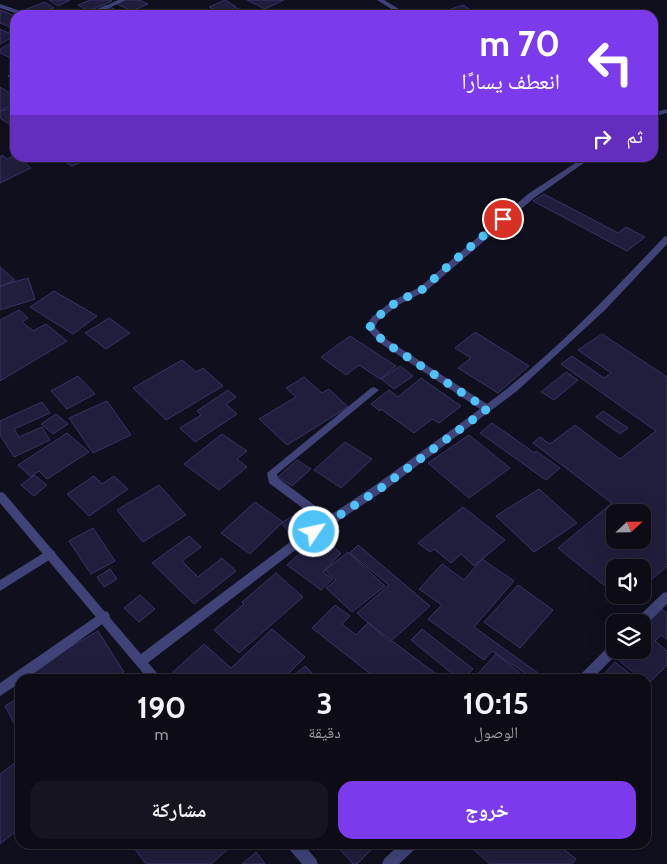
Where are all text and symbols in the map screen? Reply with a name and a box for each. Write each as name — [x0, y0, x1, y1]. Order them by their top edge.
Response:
text: 70 m — [479, 22, 560, 65]
icon: left — [578, 30, 643, 95]
text: انعطف يسارًا — [461, 68, 560, 95]
icon: right — [588, 125, 616, 153]
text: ثم — [626, 125, 643, 148]
pin — [482, 198, 524, 240]
icon: arrive — [489, 205, 517, 233]
north arrow — [606, 504, 651, 549]
map controls — [606, 504, 651, 659]
position arrow — [287, 505, 339, 557]
button: sound — [606, 559, 651, 604]
button: layers — [606, 614, 651, 659]
text: 3 — [316, 685, 333, 722]
text: 10:15 — [463, 685, 529, 722]
text: 190 — [137, 689, 186, 726]
text: دقيقة — [308, 723, 341, 742]
text: الوصول — [474, 723, 518, 742]
text: m — [155, 725, 169, 744]
button: مشاركة — [30, 781, 328, 839]
button: خروج — [338, 781, 636, 839]

